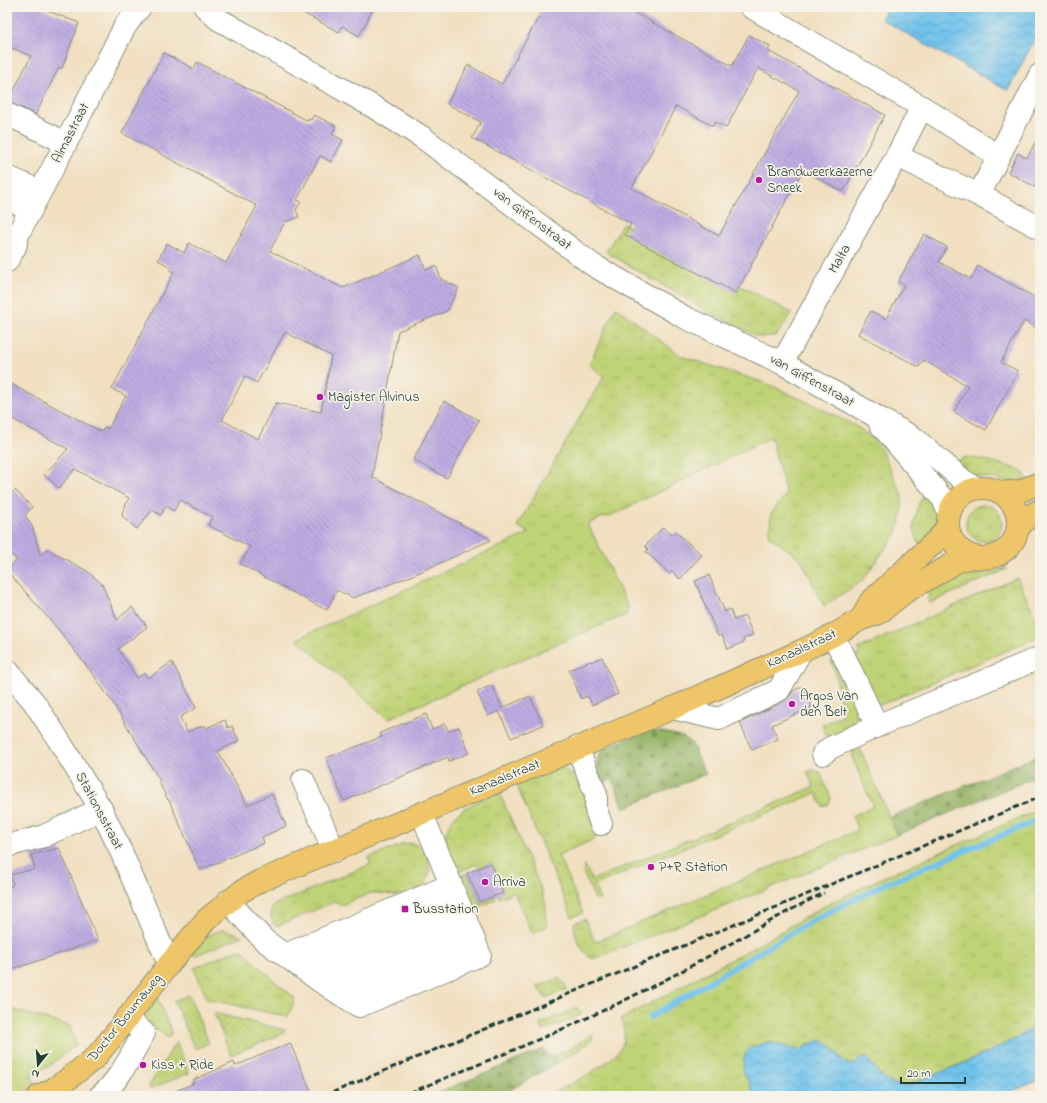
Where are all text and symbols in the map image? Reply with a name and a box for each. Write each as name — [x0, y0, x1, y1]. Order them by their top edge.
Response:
street label: Almastraat — [47, 99, 95, 167]
place label: Brandweerkazerne Sneek — [766, 162, 873, 199]
marker: Brandweerkazerne Sneek — [754, 175, 764, 185]
street label: van Giffenstraat — [488, 182, 576, 256]
street label: Malta — [823, 240, 857, 278]
street label: van Giffenstraat — [766, 349, 858, 413]
place label: Magister Alvinus — [328, 387, 420, 409]
marker: Magister Alvinus — [315, 392, 325, 402]
street label: Kanaalstraat — [764, 624, 841, 674]
place label: Argos Van den Belt — [800, 686, 858, 723]
marker: Argos Van den Belt — [787, 699, 797, 709]
street label: Kanaalstraat — [467, 754, 544, 802]
street label: Stationsstraat — [70, 768, 129, 854]
place label: P+R Station — [659, 857, 728, 878]
marker: P+R Station — [646, 862, 656, 872]
place label: Arriva — [493, 872, 526, 893]
marker: Arriva — [480, 877, 490, 887]
place label: Busstation — [412, 899, 478, 920]
marker: Busstation — [400, 904, 410, 914]
street label: Doctor Boumaweg — [82, 969, 168, 1068]
north arrow — [18, 1045, 58, 1085]
place label: Kiss + Ride — [151, 1055, 214, 1076]
scale bar — [901, 1059, 965, 1085]
marker: Kiss + Ride — [138, 1060, 148, 1070]
text: N — [29, 1065, 41, 1082]
text: 20 m — [907, 1065, 930, 1083]

